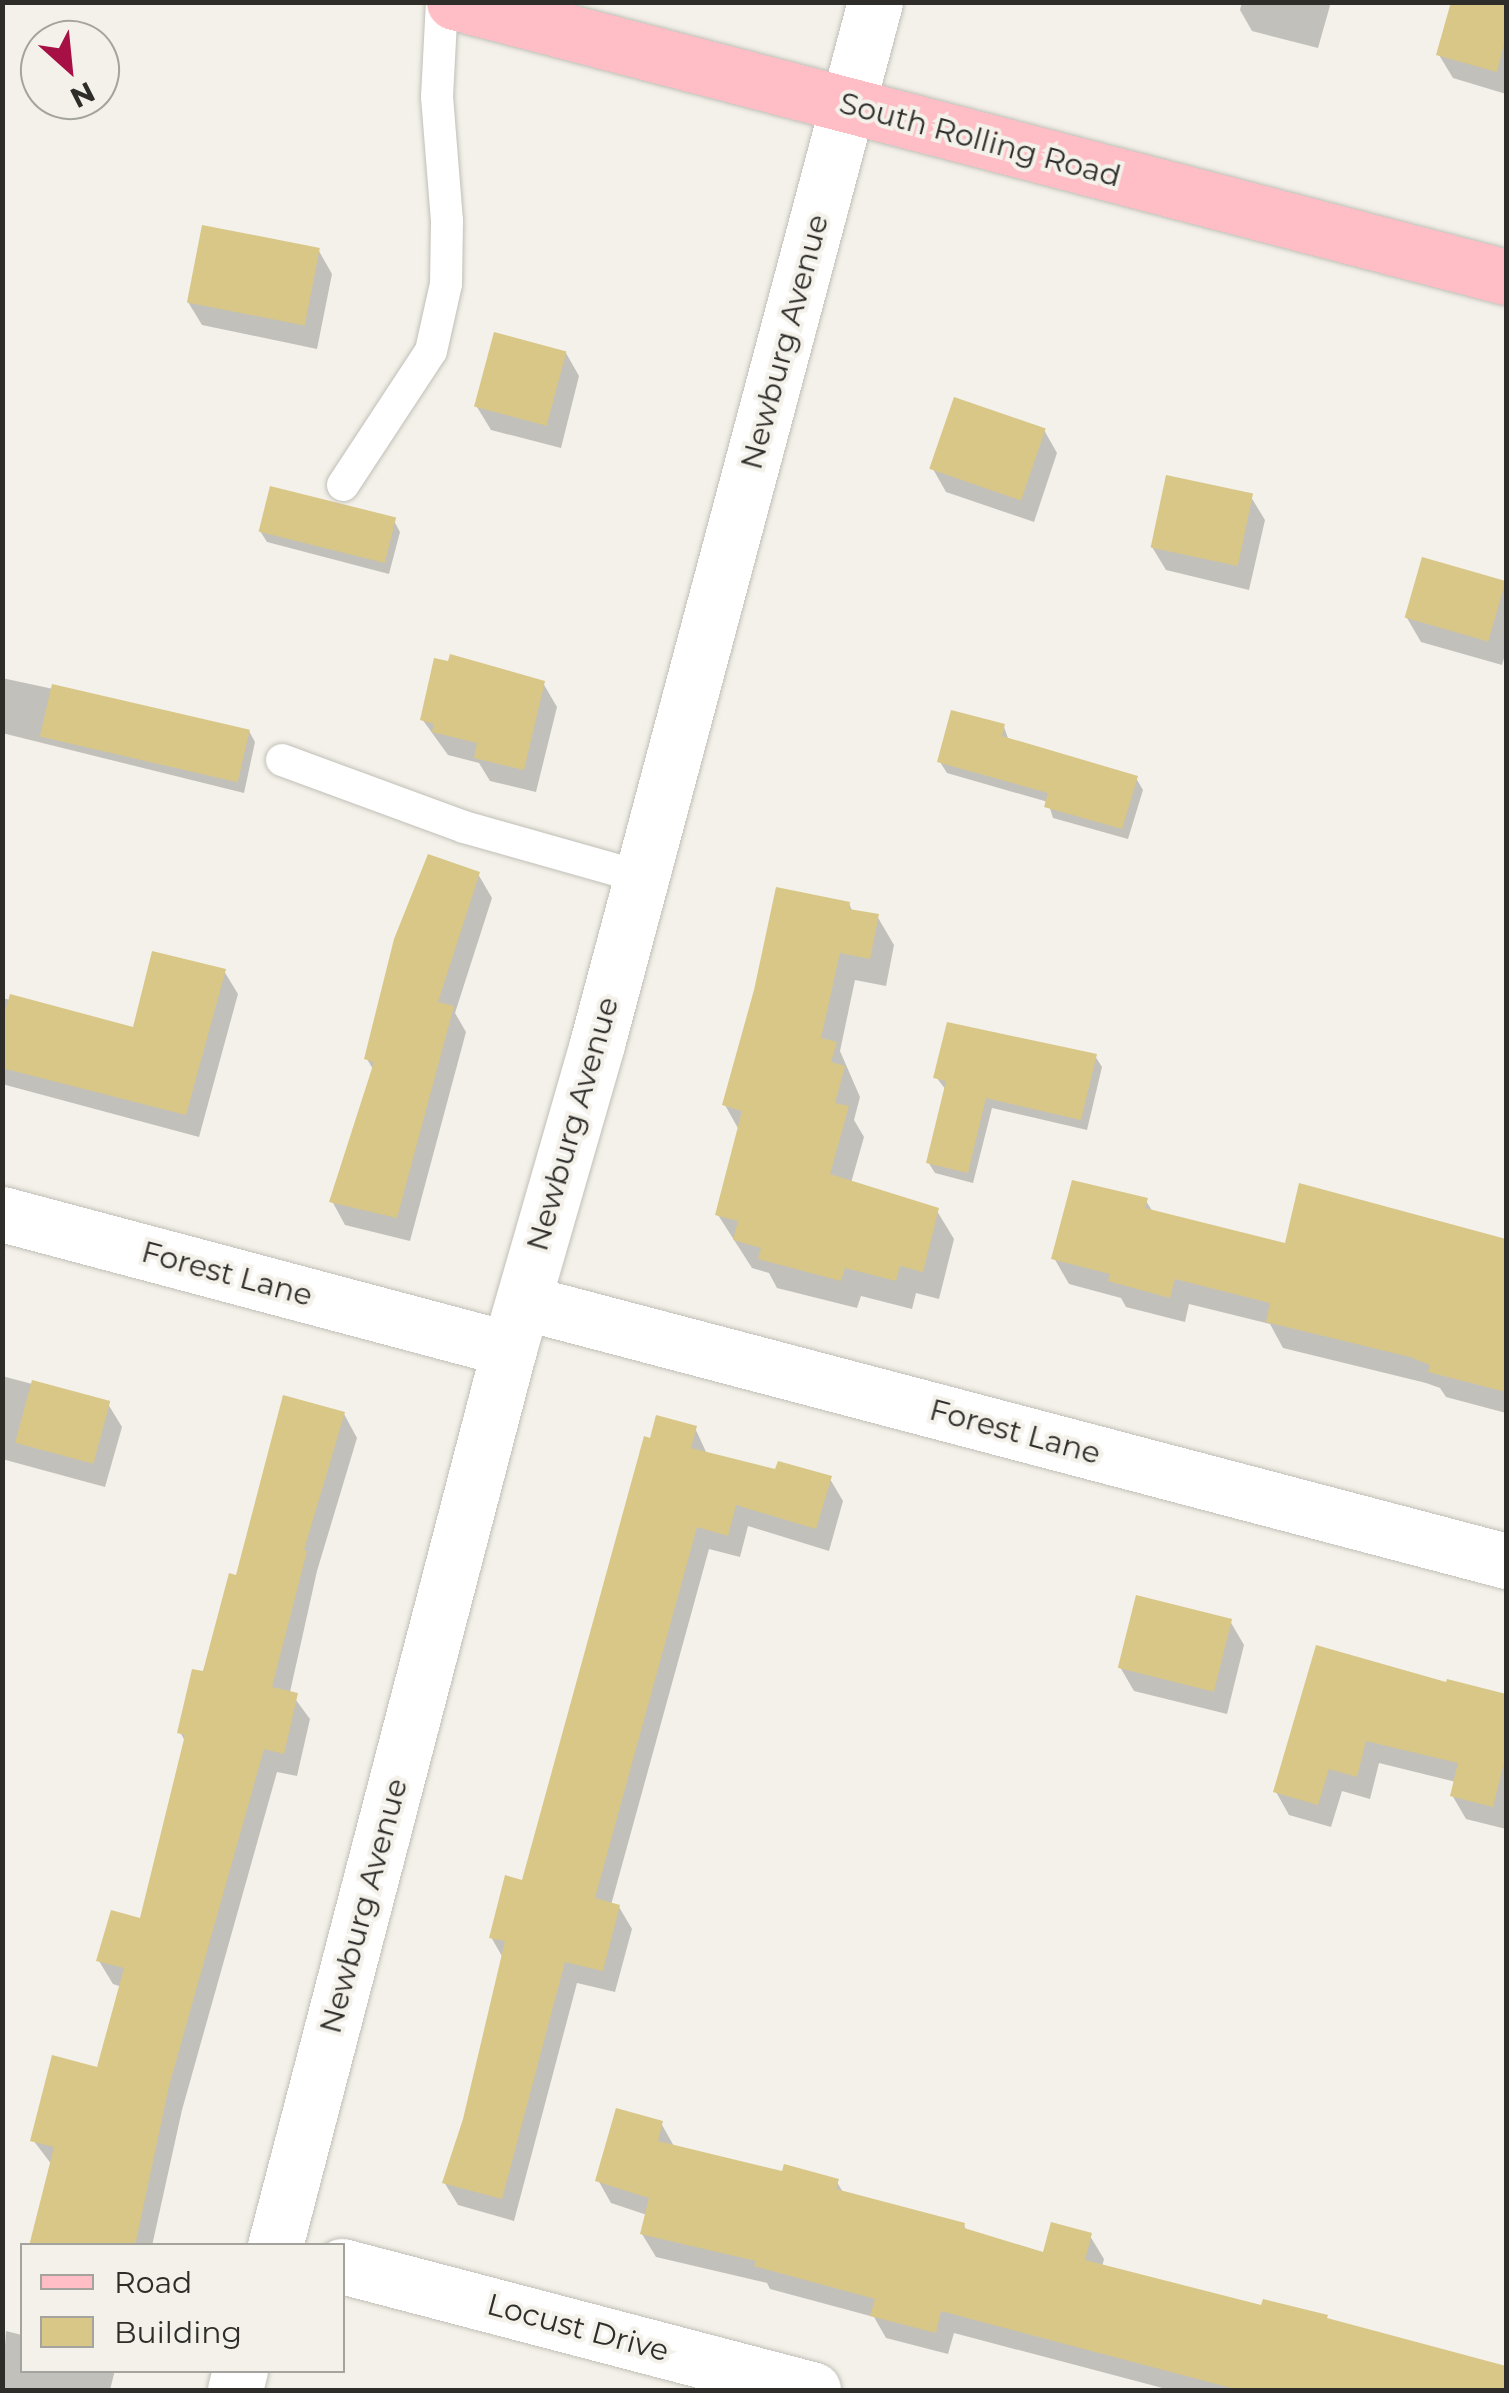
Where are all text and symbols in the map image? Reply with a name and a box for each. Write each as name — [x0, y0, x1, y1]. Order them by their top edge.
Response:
north arrow — [20, 20, 120, 120]
text: N — [65, 75, 101, 115]
street label: South Rolling Road — [835, 85, 1125, 195]
street label: Newburg Avenue — [734, 211, 836, 473]
street label: Newburg Avenue — [520, 993, 626, 1255]
street label: Forest Lane — [138, 1234, 316, 1314]
street label: Forest Lane — [926, 1392, 1104, 1472]
street label: Newburg Avenue — [313, 1775, 415, 2037]
legend — [20, 2243, 345, 2373]
text: Road — [114, 2264, 192, 2301]
street label: Locust Drive — [483, 2286, 673, 2370]
text: Building — [114, 2314, 242, 2351]

